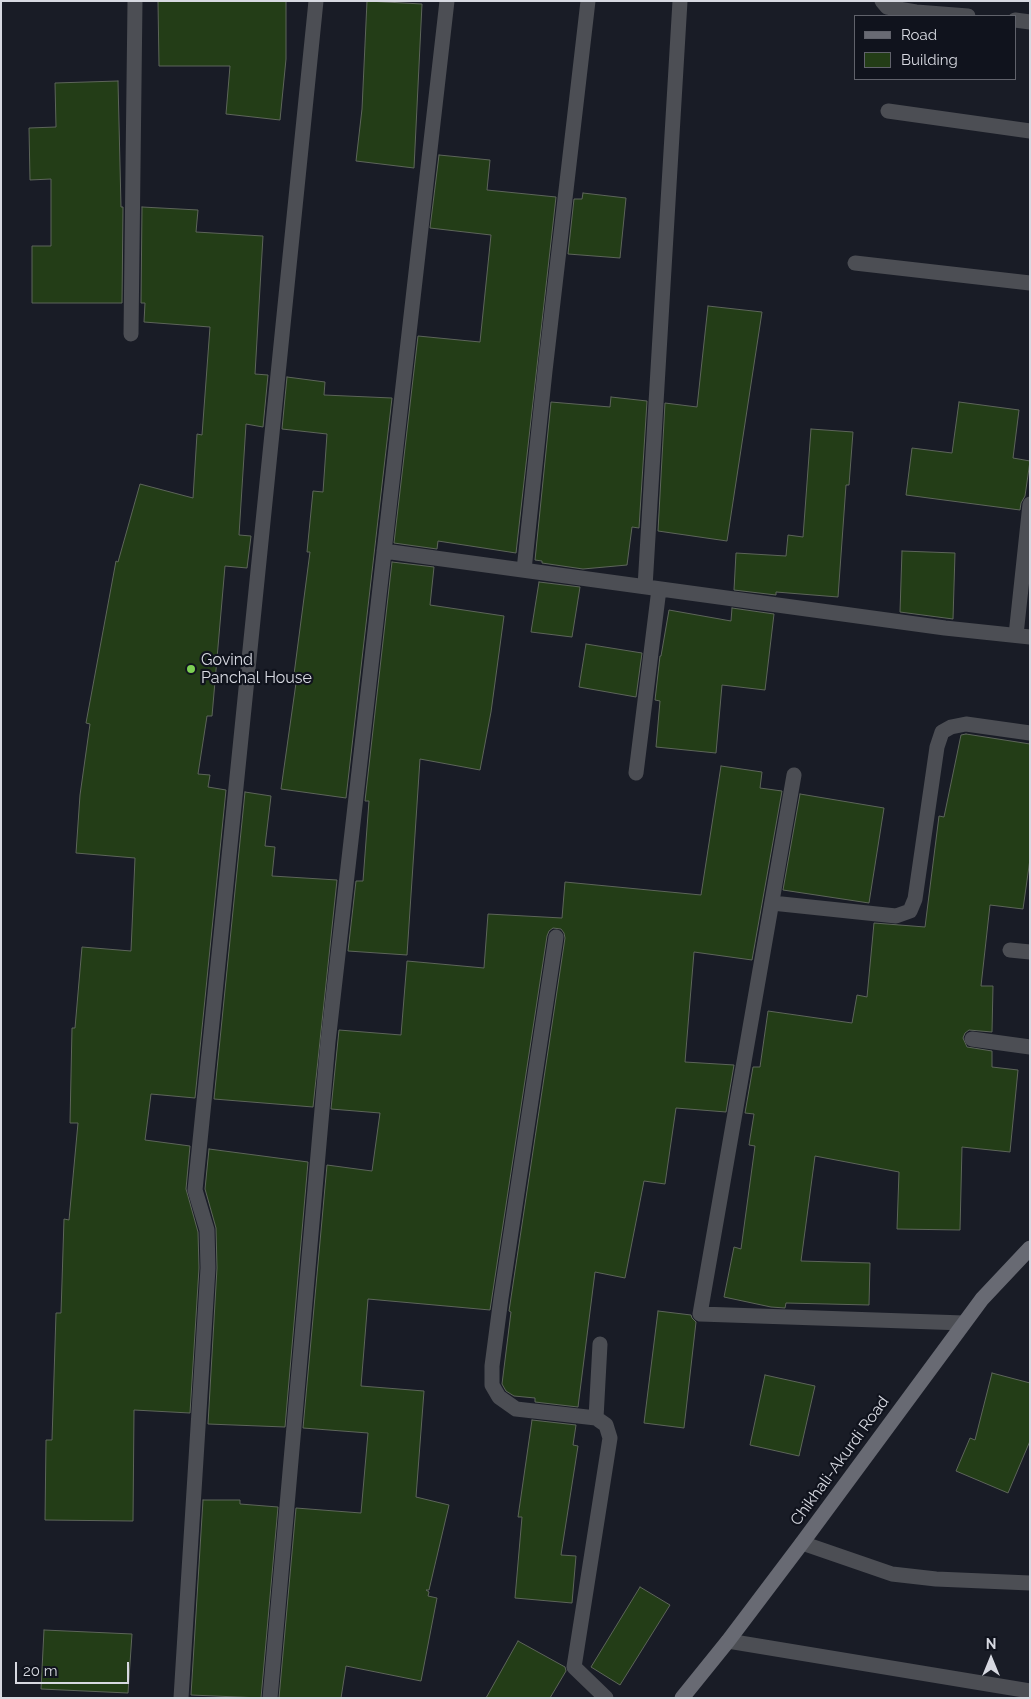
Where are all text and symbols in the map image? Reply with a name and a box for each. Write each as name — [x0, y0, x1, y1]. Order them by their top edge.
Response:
legend — [854, 15, 1016, 80]
text: Road — [901, 26, 937, 44]
text: Building — [901, 51, 958, 69]
place label: Govind Panchal House — [201, 650, 312, 688]
marker: Govind Panchal House — [185, 663, 197, 675]
street label: Chikhali-Akurdi Road — [787, 1393, 893, 1529]
north arrow — [966, 1634, 1016, 1684]
text: N — [986, 1636, 996, 1652]
scale bar — [18, 1652, 131, 1684]
text: 20 m — [23, 1662, 58, 1680]

